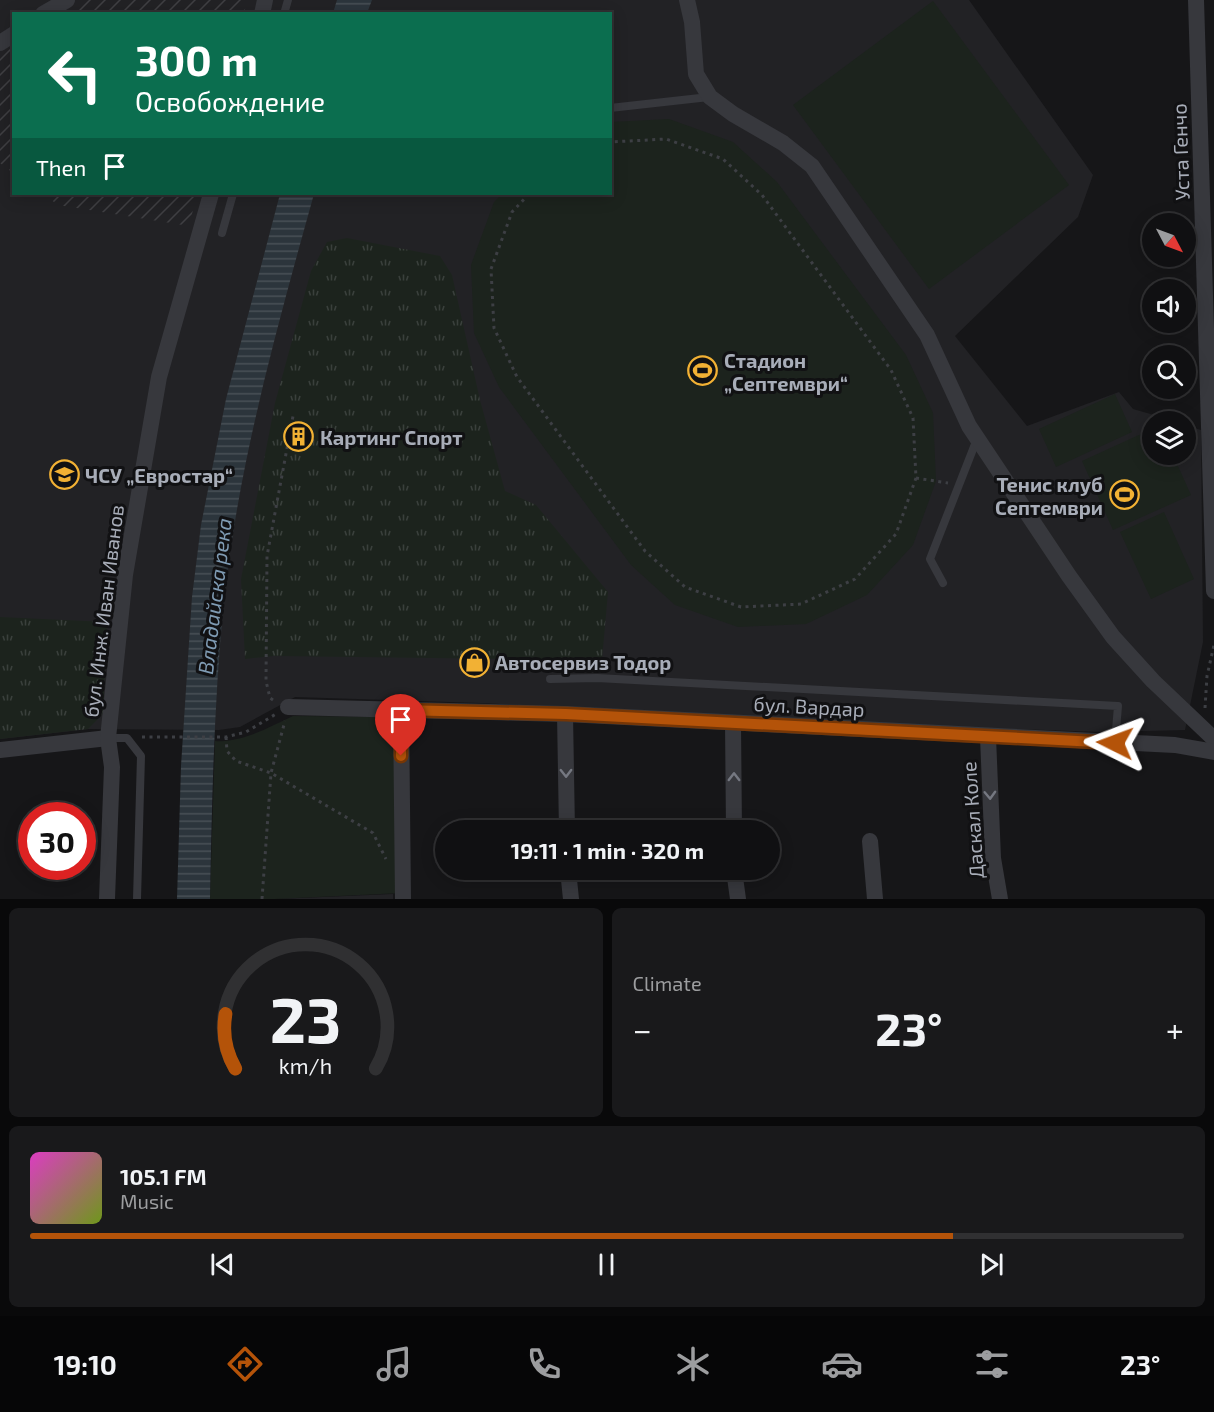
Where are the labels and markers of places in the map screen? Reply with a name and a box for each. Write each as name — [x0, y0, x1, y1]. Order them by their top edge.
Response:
place label: Стадион „Септември“ — [724, 348, 848, 395]
sports icon: Стадион „Септември“ — [687, 355, 719, 387]
building icon: Картинг Спорт — [283, 421, 315, 453]
place label: Картинг Спорт — [320, 425, 462, 449]
school or university icon: ЧСУ „Евростар“ — [48, 459, 80, 491]
place label: ЧСУ „Евростар“ — [85, 463, 233, 487]
place label: Тенис клуб Септември — [995, 472, 1103, 519]
sports icon: Тенис клуб Септември — [1108, 479, 1140, 511]
shop icon: Автосервиз Тодор — [458, 646, 490, 678]
place label: Автосервиз Тодор — [495, 650, 671, 674]
pin — [375, 694, 426, 756]

